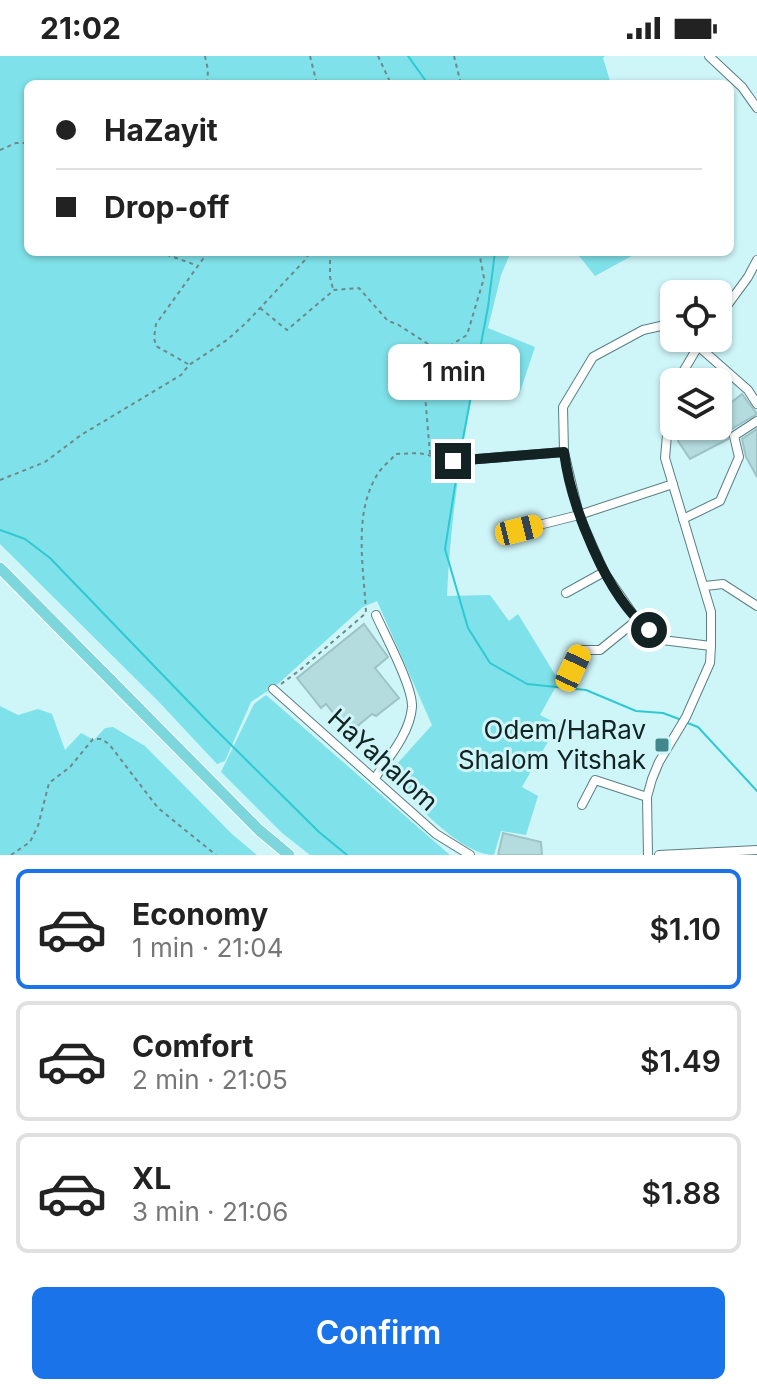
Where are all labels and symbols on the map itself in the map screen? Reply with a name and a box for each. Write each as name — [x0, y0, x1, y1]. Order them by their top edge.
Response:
callout: 1 min — [387, 345, 519, 401]
route end — [435, 443, 471, 479]
car — [493, 513, 545, 547]
route start — [631, 612, 667, 648]
car — [552, 641, 594, 695]
street label: HaYahalom — [322, 702, 445, 817]
place label: Odem/HaRav Shalom Yitshak — [458, 714, 646, 775]
marker: Odem/HaRav Shalom Yitshak — [653, 736, 671, 754]

